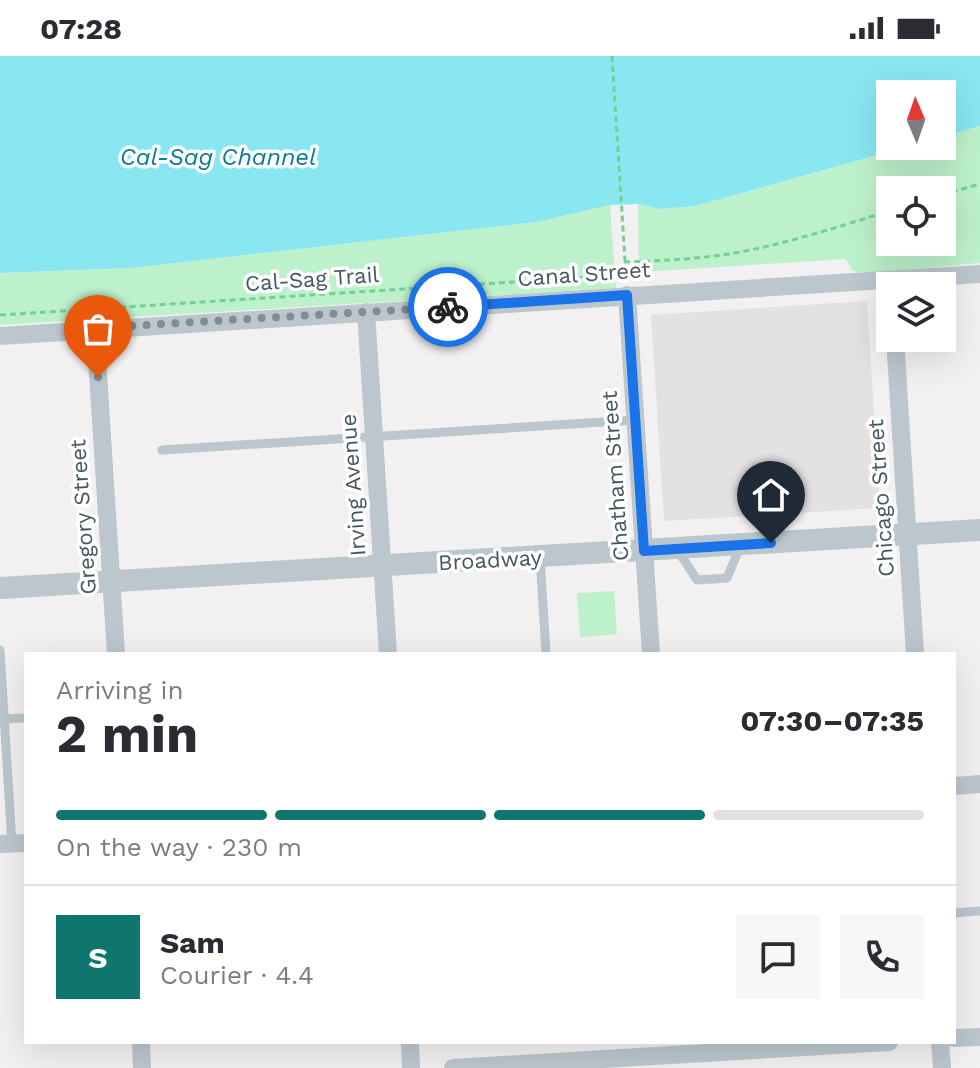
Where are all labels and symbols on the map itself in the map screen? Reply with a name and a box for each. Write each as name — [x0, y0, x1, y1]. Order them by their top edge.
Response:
north arrow — [876, 80, 956, 160]
water label: Cal-Sag Channel — [120, 143, 316, 171]
street label: Canal Street — [517, 257, 651, 291]
street label: Cal-Sag Trail — [244, 262, 380, 296]
courier — [408, 267, 488, 347]
pin — [64, 295, 132, 377]
street label: Chatham Street — [597, 390, 633, 562]
street label: Irving Avenue — [336, 413, 370, 557]
street label: Chicago Street — [863, 418, 899, 578]
street label: Gregory Street — [65, 438, 101, 596]
pin — [737, 461, 805, 543]
street label: Broadway — [438, 545, 543, 575]

